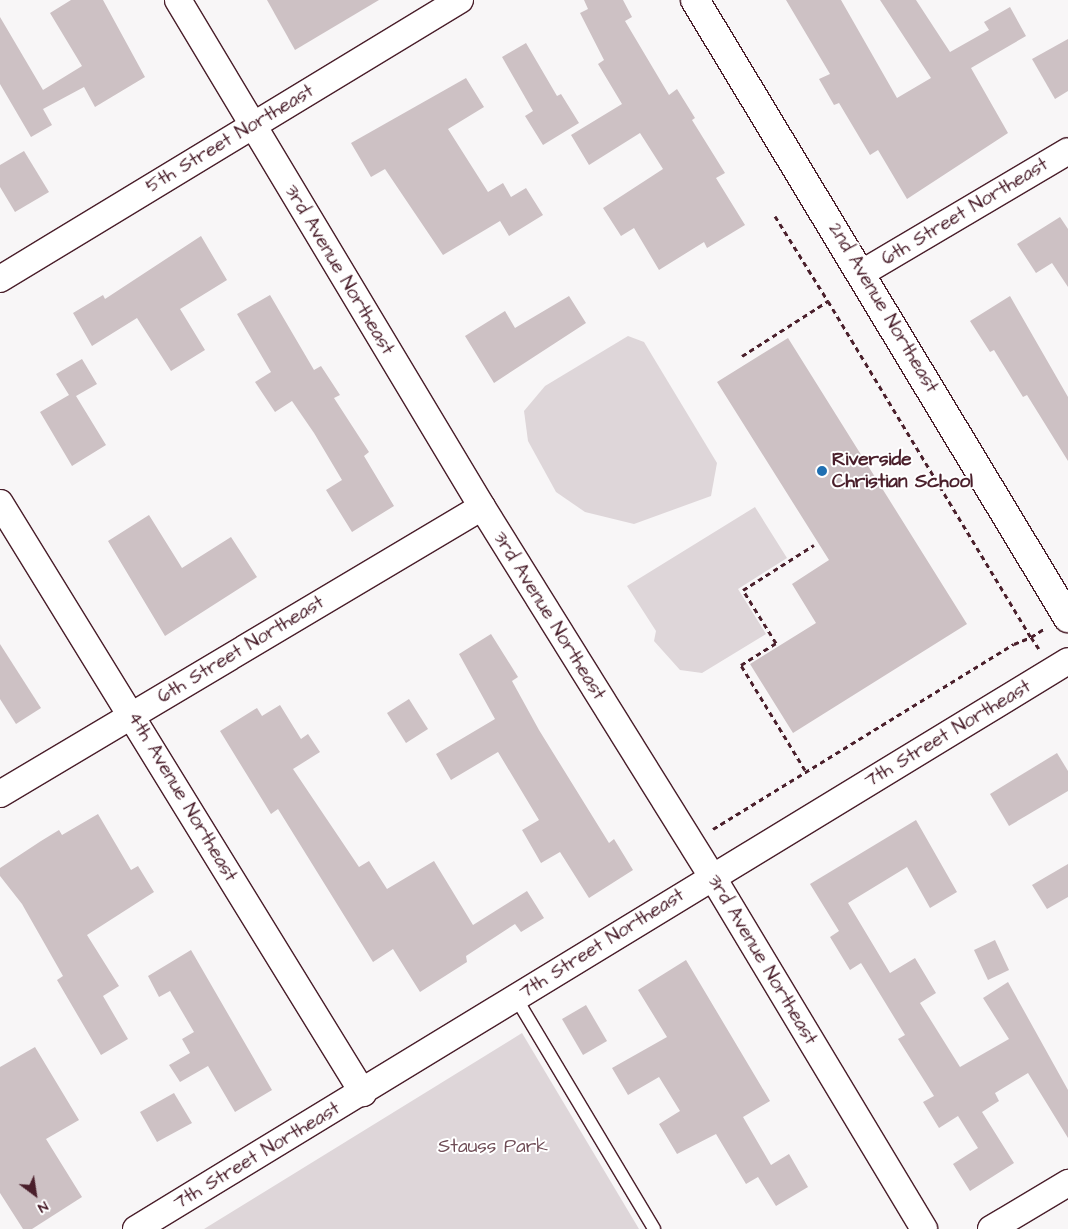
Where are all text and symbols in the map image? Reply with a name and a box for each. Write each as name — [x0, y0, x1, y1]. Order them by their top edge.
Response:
street label: 5th Street Northeast — [142, 80, 318, 198]
street label: 6th Street Northeast — [878, 153, 1052, 271]
street label: 3rd Avenue Northeast — [279, 181, 399, 359]
street label: 2nd Avenue Northeast — [823, 219, 943, 397]
place label: Riverside Christian School — [832, 449, 973, 493]
marker: Riverside Christian School — [816, 465, 828, 477]
street label: 3rd Avenue Northeast — [488, 528, 610, 704]
street label: 6th Street Northeast — [154, 591, 328, 709]
street label: 7th Street Northeast — [861, 675, 1035, 793]
street label: 4th Avenue Northeast — [122, 708, 242, 886]
street label: 3rd Avenue Northeast — [702, 871, 822, 1049]
street label: 7th Street Northeast — [515, 884, 689, 1004]
street label: 7th Street Northeast — [170, 1097, 344, 1215]
park label: Stauss Park — [438, 1136, 548, 1158]
north arrow — [10, 1169, 60, 1219]
text: N — [34, 1196, 52, 1218]

